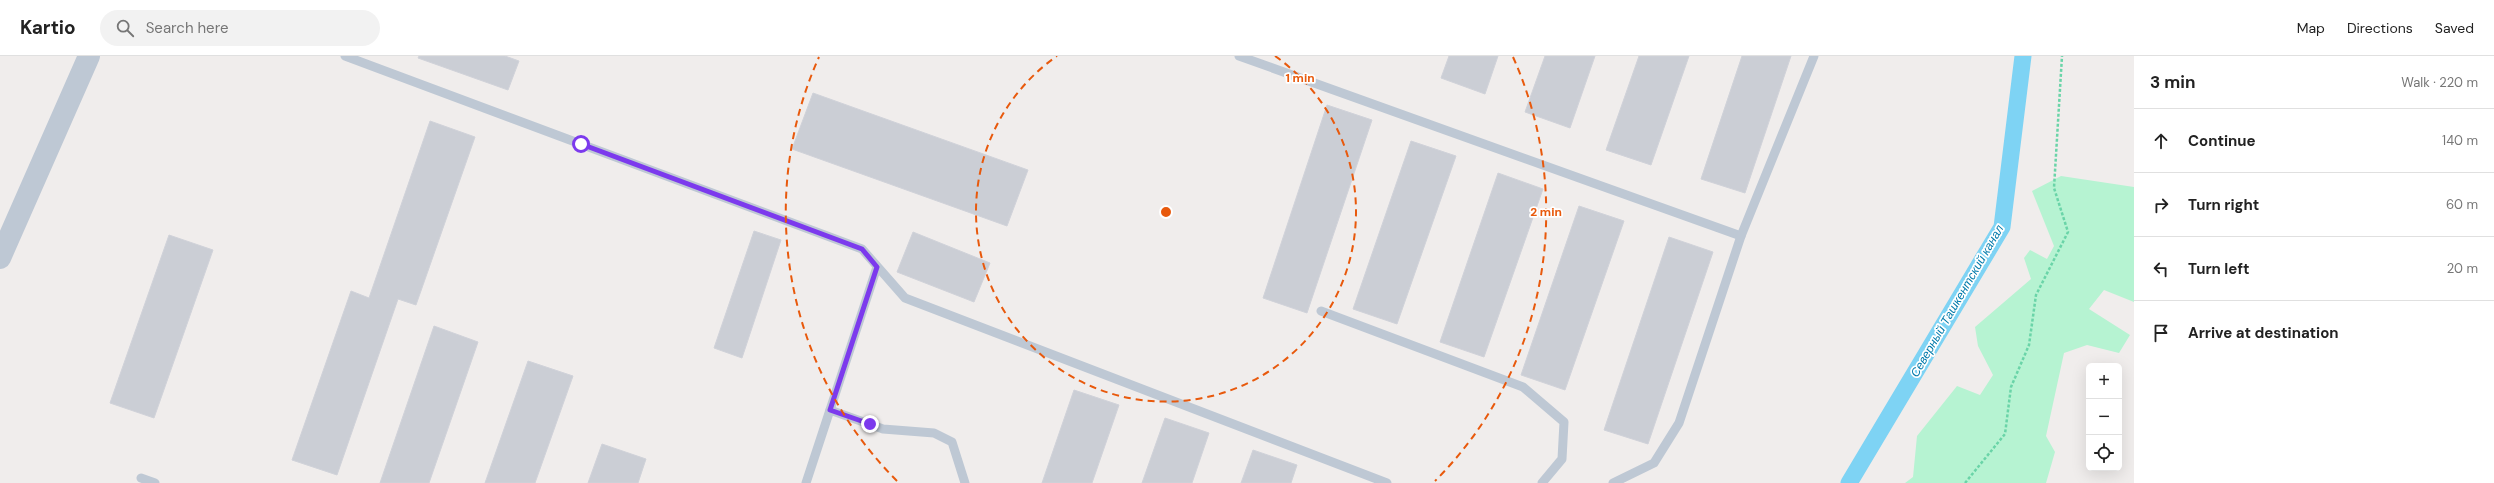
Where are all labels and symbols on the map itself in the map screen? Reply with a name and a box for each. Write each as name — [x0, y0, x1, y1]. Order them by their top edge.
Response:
text: 1 min — [1285, 70, 1315, 86]
route start — [572, 135, 590, 153]
text: 2 min — [1530, 204, 1562, 220]
centre of rings — [1159, 205, 1173, 219]
water label: Северный Ташкентский канал — [1907, 222, 2007, 380]
route end — [861, 415, 879, 433]

